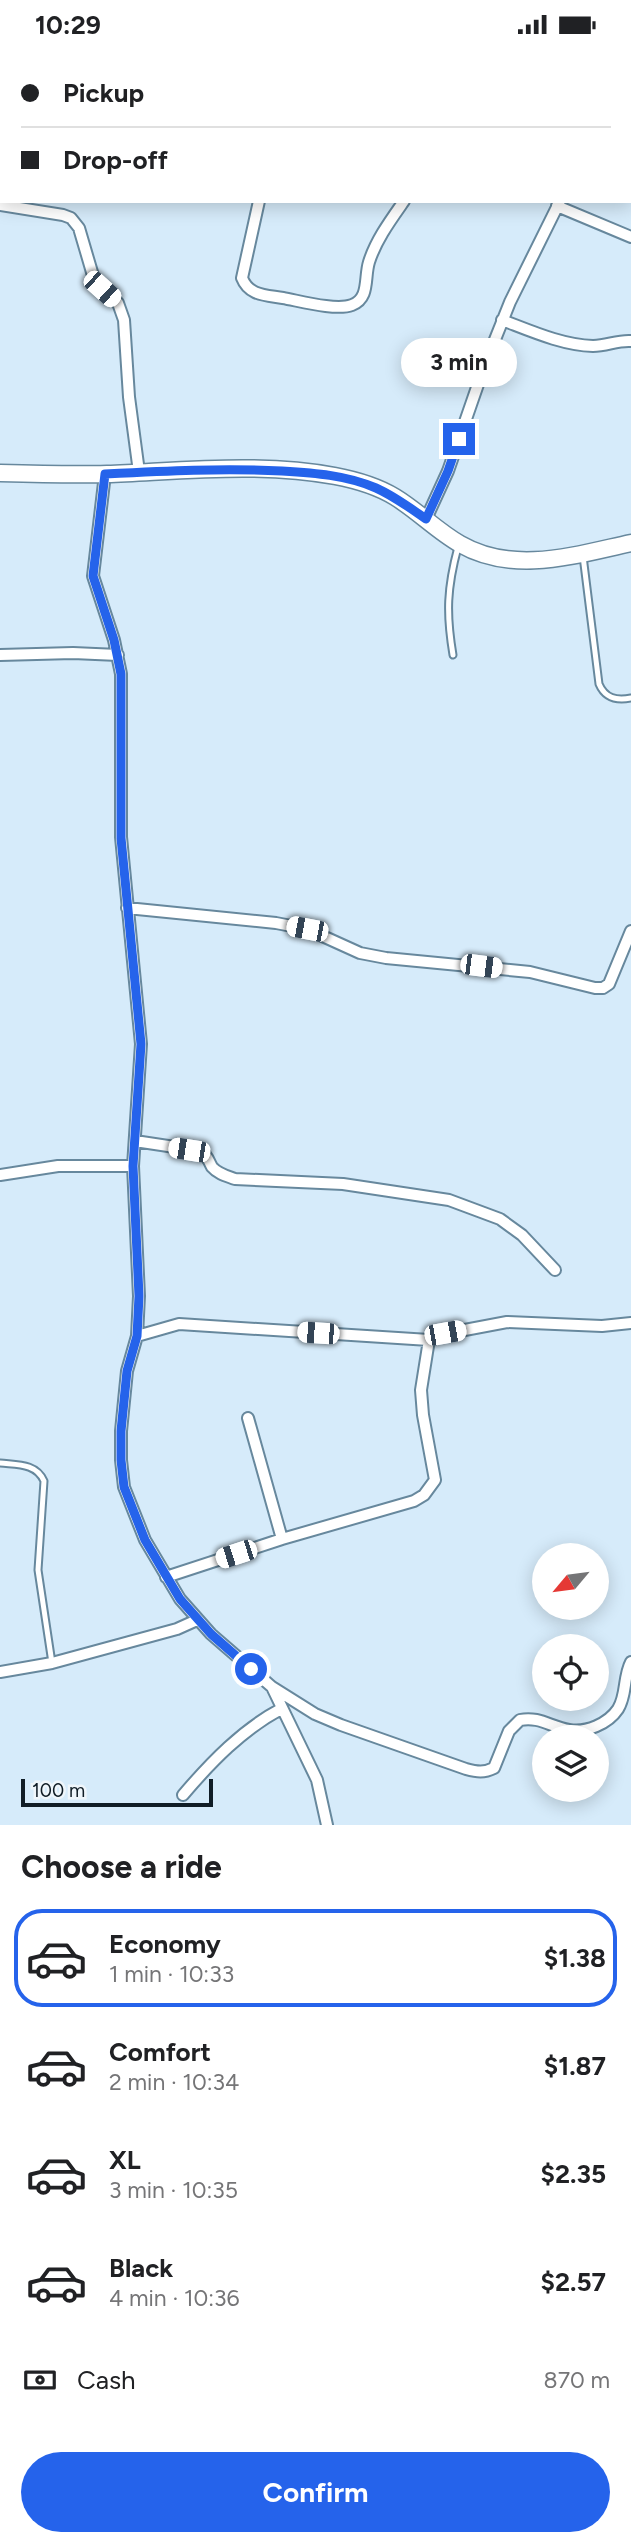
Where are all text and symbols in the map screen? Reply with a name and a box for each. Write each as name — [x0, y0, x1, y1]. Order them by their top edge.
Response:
text: 10:29 — [35, 9, 101, 41]
text: Pickup — [63, 77, 144, 109]
text: Drop-off — [63, 144, 168, 176]
car — [80, 267, 125, 311]
callout: 3 min — [401, 337, 517, 387]
text: 3 min — [430, 348, 488, 376]
route end — [443, 423, 475, 455]
car — [285, 915, 330, 943]
car — [459, 953, 504, 979]
car — [167, 1136, 212, 1164]
car — [423, 1319, 468, 1347]
car — [297, 1321, 340, 1345]
car — [213, 1538, 260, 1570]
north arrow — [532, 1543, 609, 1621]
map controls — [532, 1543, 609, 1802]
button: locate — [532, 1634, 609, 1711]
route start — [235, 1653, 267, 1685]
button: layers — [532, 1725, 609, 1802]
scale bar — [21, 1776, 214, 1808]
text: 100 m — [32, 1779, 85, 1802]
text: Choose a ride — [21, 1848, 222, 1886]
icon: car — [25, 1927, 88, 1990]
text: Economy — [109, 1928, 221, 1960]
text: $1.38 — [544, 1942, 606, 1974]
text: 1 min · 10:33 — [109, 1960, 234, 1988]
icon: car — [25, 2035, 88, 2098]
text: Comfort — [109, 2036, 211, 2068]
text: $1.87 — [544, 2050, 606, 2082]
text: 2 min · 10:34 — [109, 2068, 239, 2096]
icon: car — [25, 2143, 88, 2206]
text: XL — [109, 2144, 141, 2176]
text: $2.35 — [541, 2158, 606, 2190]
text: 3 min · 10:35 — [109, 2176, 238, 2204]
icon: car — [25, 2251, 88, 2314]
text: Black — [109, 2252, 173, 2284]
text: $2.57 — [541, 2266, 606, 2298]
text: 4 min · 10:36 — [109, 2284, 240, 2312]
icon: cash — [21, 2361, 59, 2399]
text: Cash — [77, 2364, 136, 2396]
text: 870 m — [544, 2366, 610, 2394]
button: Confirm — [21, 2452, 610, 2532]

